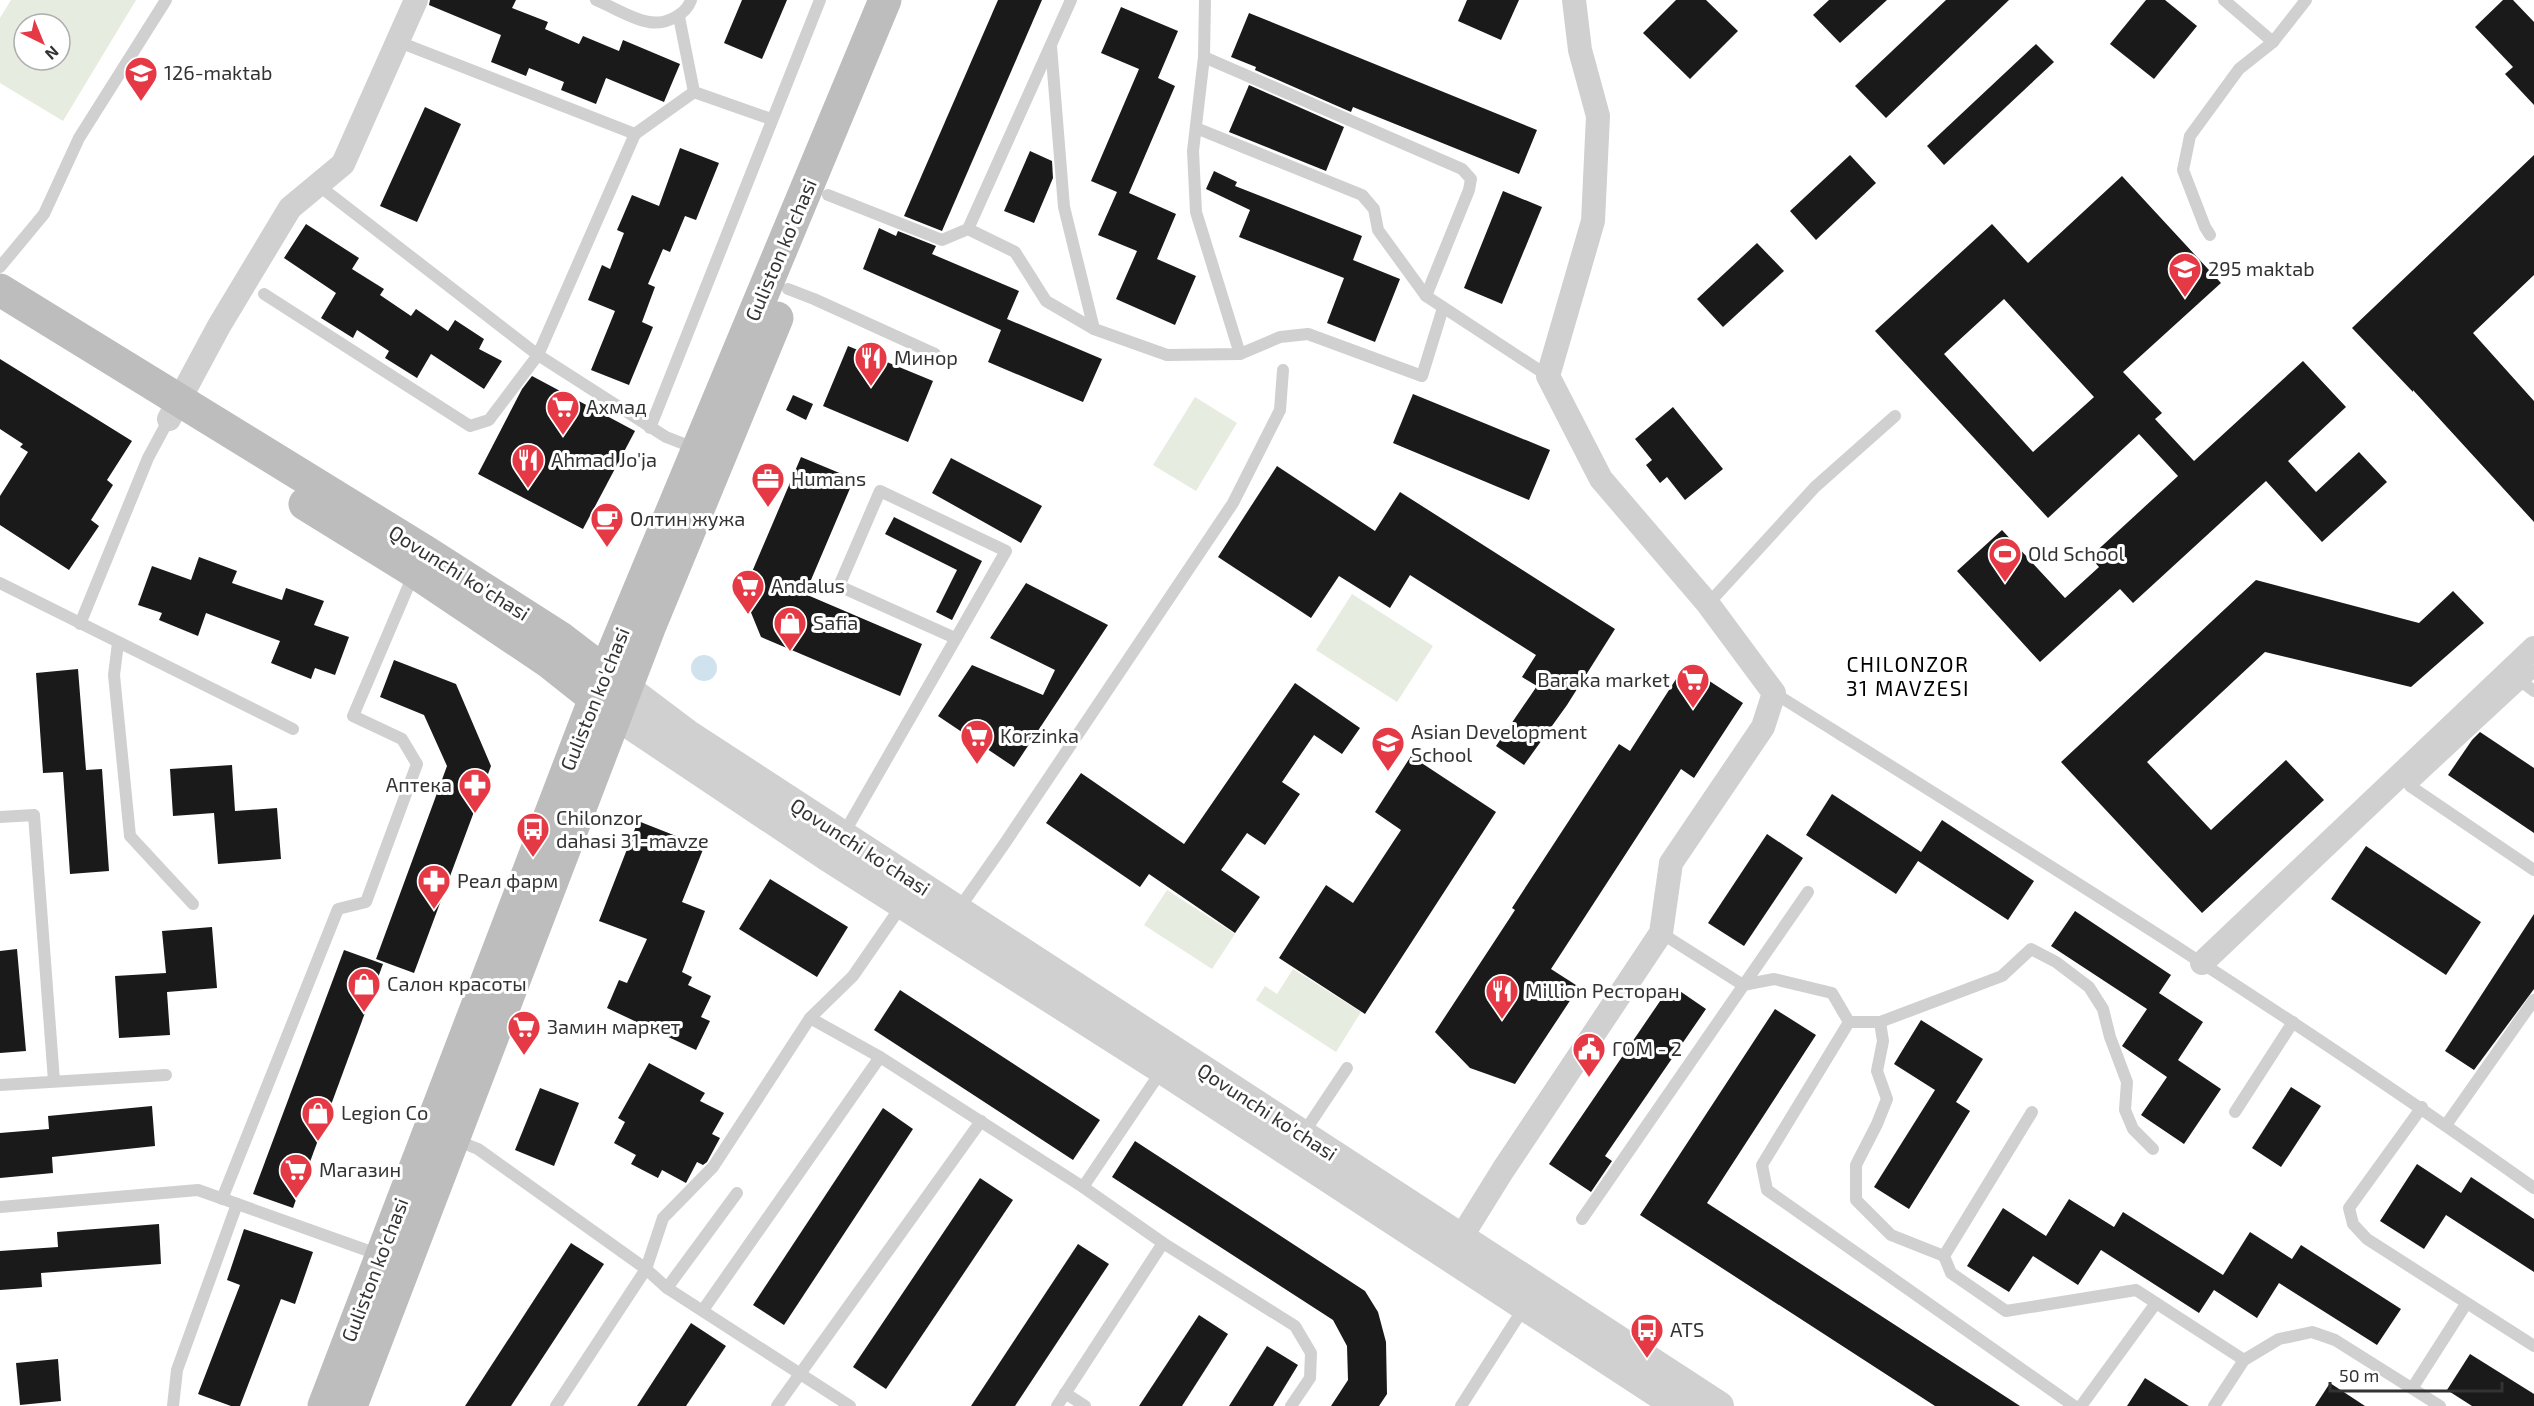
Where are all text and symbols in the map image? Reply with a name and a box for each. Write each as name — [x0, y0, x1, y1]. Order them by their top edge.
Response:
north arrow — [12, 12, 72, 72]
text: N — [42, 42, 63, 64]
school or university icon: 126-maktab — [123, 55, 159, 102]
place label: 126-maktab — [164, 60, 272, 84]
street label: Guliston ko'chasi — [739, 175, 821, 324]
school or university icon: 295 maktab — [2167, 251, 2203, 298]
place label: 295 maktab — [2208, 256, 2315, 280]
restaurant icon: Минор — [853, 340, 889, 387]
place label: Минор — [894, 345, 958, 369]
supermarket icon: Ахмад — [545, 389, 581, 436]
place label: Ахмад — [586, 394, 647, 418]
restaurant icon: Ahmad Jo'ja — [510, 442, 546, 489]
place label: Ahmad Jo'ja — [551, 447, 657, 471]
office icon: Humans — [750, 461, 786, 508]
place label: Humans — [791, 466, 866, 490]
cafe icon: Олтин жужа — [589, 501, 625, 548]
place label: Олтин жужа — [630, 506, 745, 531]
street label: Qovunchi ko'chasi — [385, 519, 534, 625]
sports icon: Old School — [1987, 536, 2023, 583]
place label: Old School — [2028, 541, 2125, 565]
supermarket icon: Andalus — [730, 568, 766, 615]
place label: Andalus — [771, 573, 845, 597]
shop icon: Safia — [772, 605, 808, 652]
place label: Safia — [813, 610, 858, 634]
street label: Guliston ko'chasi — [554, 624, 634, 774]
district label: CHILONZOR 31 MAVZESI — [1846, 651, 1970, 700]
supermarket icon: Baraka market — [1675, 662, 1711, 709]
place label: Baraka market — [1537, 667, 1670, 691]
supermarket icon: Korzinka — [959, 718, 995, 765]
place label: Asian Development School — [1411, 719, 1588, 766]
place label: Korzinka — [1000, 723, 1079, 747]
school or university icon: Asian Development School — [1370, 725, 1406, 772]
pharmacy icon: Аптека — [457, 767, 493, 814]
place label: Аптека — [386, 772, 452, 796]
street label: Qovunchi ko'chasi — [786, 792, 935, 900]
place label: Chilonzor dahasi 31-mavze — [556, 805, 709, 852]
bus stop icon: Chilonzor dahasi 31-mavze — [515, 811, 551, 858]
pharmacy icon: Реал фарм — [416, 863, 452, 910]
place label: Реал фарм — [457, 868, 558, 892]
shop icon: Салон красоты — [346, 966, 382, 1013]
place label: Салон красоты — [387, 971, 527, 995]
restaurant icon: Million Ресторан — [1484, 973, 1520, 1020]
place label: Million Ресторан — [1525, 978, 1680, 1002]
supermarket icon: Замин маркет — [506, 1009, 542, 1056]
place label: Замин маркет — [547, 1014, 681, 1038]
public building icon: ГОМ - 2 — [1571, 1031, 1607, 1078]
place label: ГОМ - 2 — [1612, 1036, 1682, 1060]
street label: Qovunchi ko'chasi — [1193, 1057, 1342, 1165]
shop icon: Legion Co — [300, 1095, 336, 1142]
place label: Legion Co — [341, 1100, 428, 1124]
supermarket icon: Магазин — [278, 1152, 314, 1199]
place label: Магазин — [319, 1157, 401, 1181]
street label: Guliston ko'chasi — [336, 1194, 413, 1345]
bus stop icon: ATS — [1629, 1312, 1665, 1359]
place label: ATS — [1670, 1317, 1704, 1341]
scale bar — [2330, 1355, 2502, 1393]
text: 50 m — [2339, 1364, 2379, 1386]

